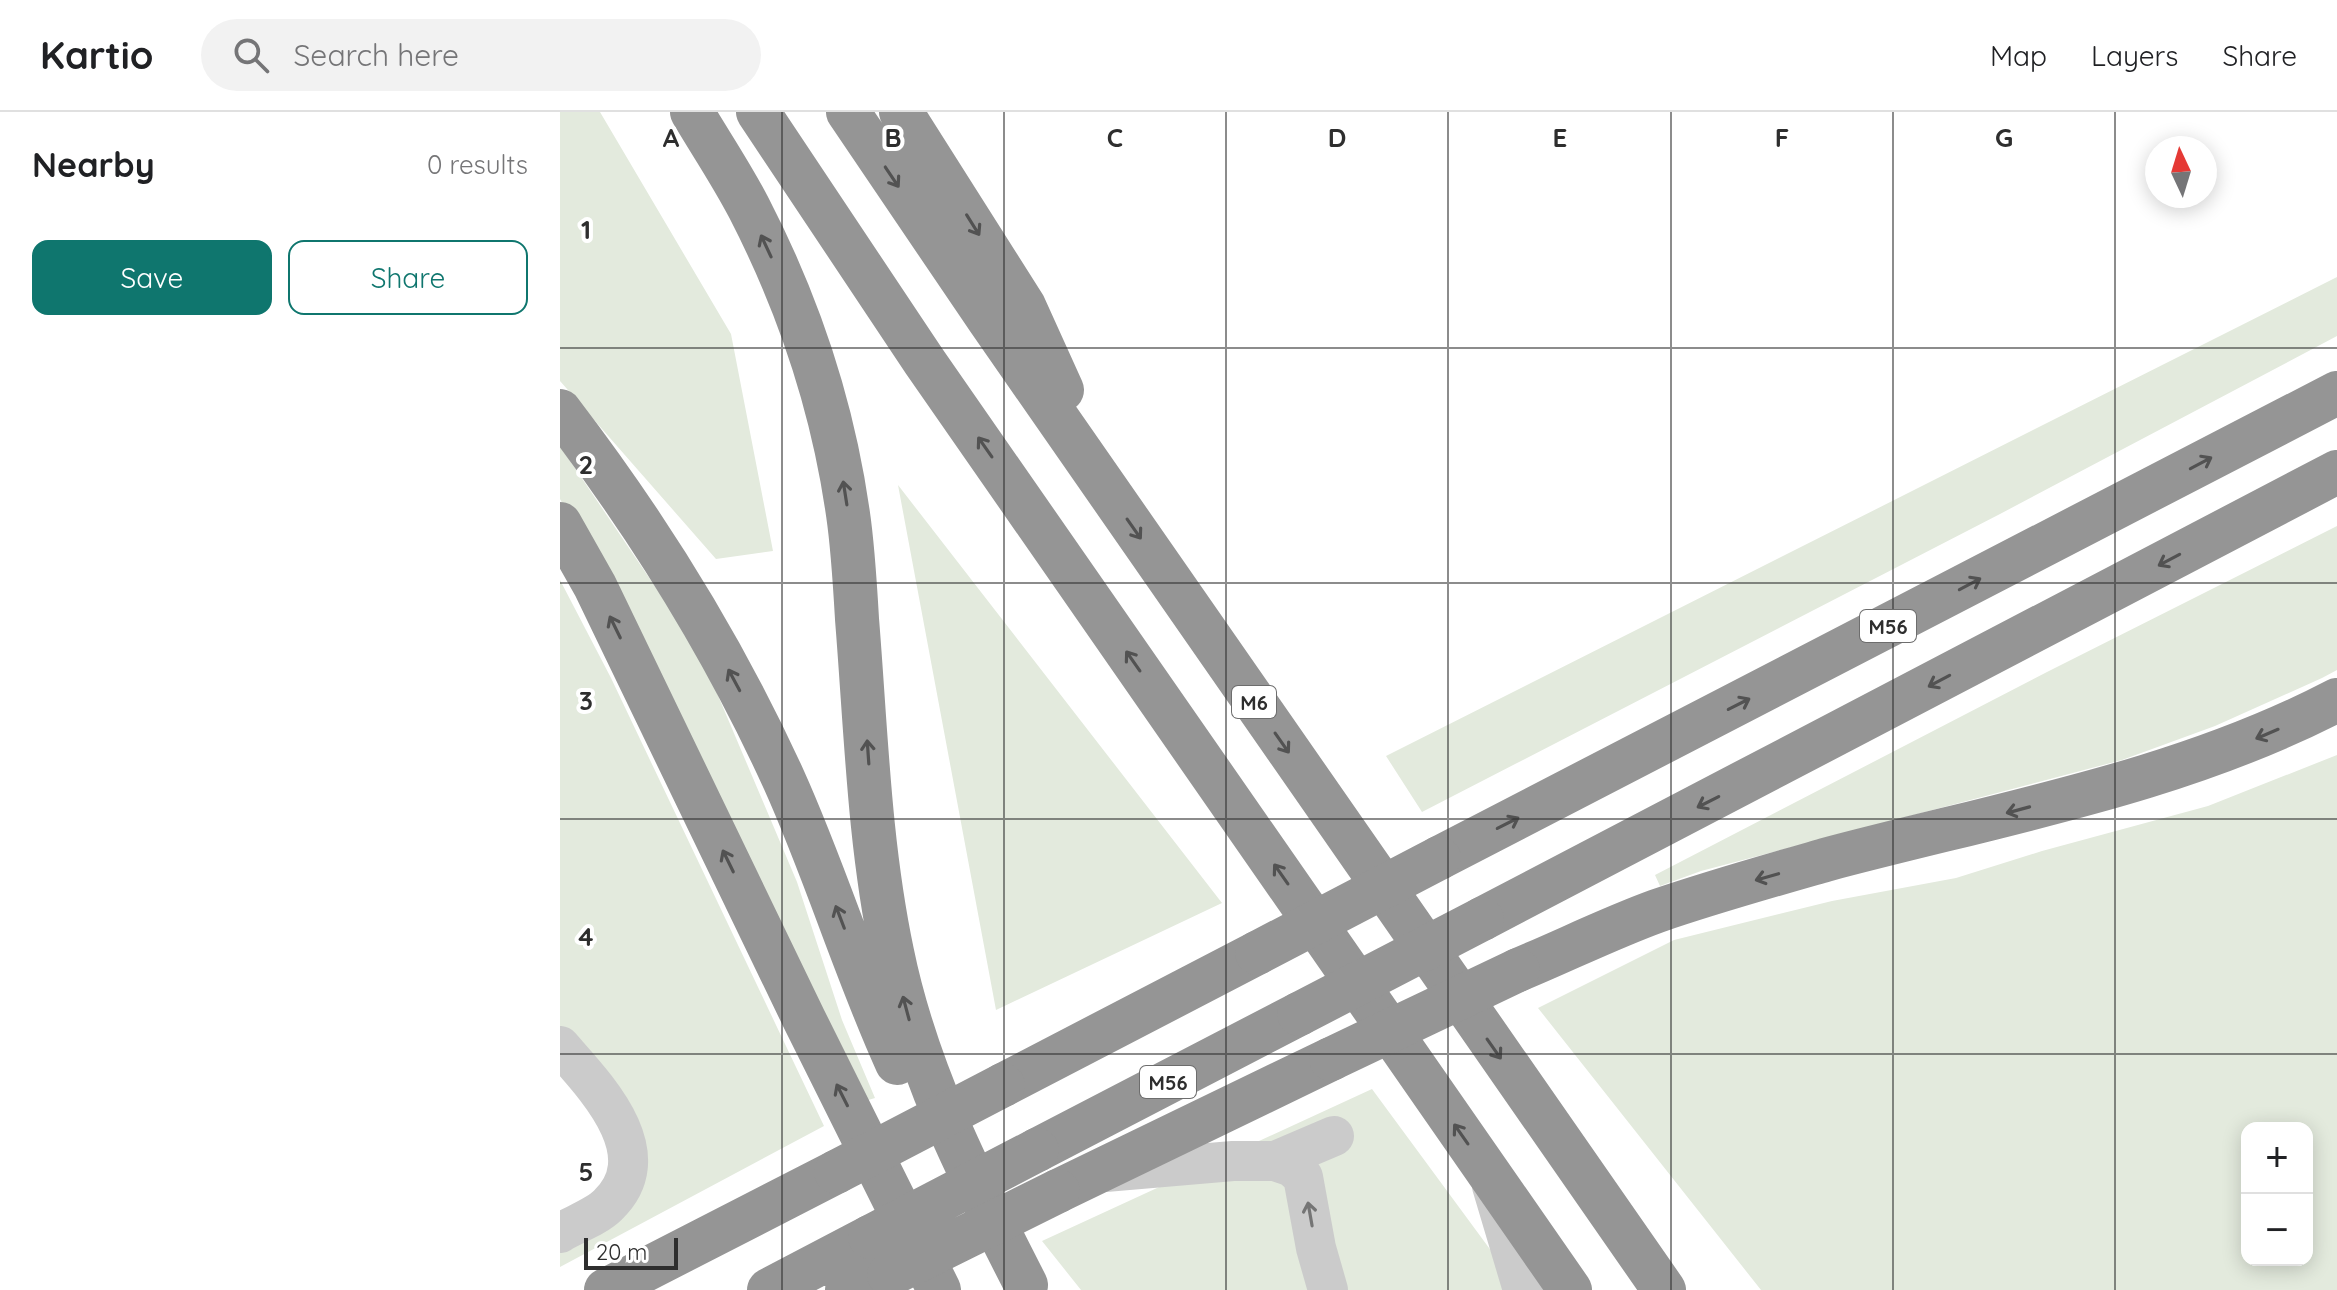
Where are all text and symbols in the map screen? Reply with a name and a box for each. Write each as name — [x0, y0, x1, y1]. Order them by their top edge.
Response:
search box — [201, 19, 761, 91]
text: Kartio — [40, 31, 153, 79]
icon: search — [229, 33, 273, 77]
text: Search here — [293, 36, 459, 74]
text: Map — [1990, 38, 2047, 73]
text: Layers — [2091, 38, 2178, 73]
text: Share — [2222, 38, 2297, 73]
text: A — [663, 121, 680, 154]
text: B — [884, 121, 902, 154]
text: C — [1107, 121, 1123, 154]
text: D — [1328, 121, 1346, 154]
text: E — [1553, 121, 1567, 154]
text: F — [1775, 121, 1789, 154]
text: G — [1995, 121, 2013, 154]
north arrow — [2145, 136, 2217, 208]
text: Nearby — [32, 143, 155, 186]
text: 0 results — [427, 148, 528, 181]
one-way arrow — [884, 165, 900, 187]
text: 1 — [581, 213, 591, 246]
one-way arrow — [965, 213, 981, 236]
one-way arrow — [758, 234, 773, 258]
button: Save — [32, 240, 272, 315]
button: Share — [288, 240, 528, 315]
one-way arrow — [977, 437, 993, 459]
text: 2 — [579, 448, 593, 481]
one-way arrow — [2188, 455, 2212, 471]
one-way arrow — [837, 480, 852, 506]
one-way arrow — [1126, 518, 1142, 540]
one-way arrow — [2157, 553, 2181, 569]
one-way arrow — [1958, 575, 1981, 591]
road number: M56 — [1860, 610, 1916, 642]
one-way arrow — [607, 615, 622, 639]
one-way arrow — [1125, 650, 1141, 672]
one-way arrow — [725, 668, 741, 692]
one-way arrow — [1927, 674, 1951, 690]
text: 3 — [579, 684, 593, 717]
road number: M6 — [1232, 686, 1276, 718]
one-way arrow — [1727, 695, 1751, 711]
one-way arrow — [2255, 727, 2280, 742]
one-way arrow — [1274, 731, 1290, 753]
one-way arrow — [860, 739, 875, 766]
one-way arrow — [1697, 794, 1721, 810]
one-way arrow — [2006, 803, 2032, 818]
one-way arrow — [1496, 814, 1520, 830]
one-way arrow — [720, 849, 735, 873]
one-way arrow — [1273, 864, 1289, 886]
one-way arrow — [1755, 870, 1781, 885]
one-way arrow — [832, 905, 846, 930]
text: 4 — [578, 920, 594, 953]
one-way arrow — [898, 996, 913, 1022]
one-way arrow — [1486, 1037, 1502, 1059]
road number: M56 — [1140, 1066, 1196, 1098]
one-way arrow — [833, 1083, 849, 1107]
map controls — [2241, 1122, 2313, 1266]
button: + — [2241, 1122, 2313, 1194]
one-way arrow — [1453, 1123, 1469, 1145]
text: 5 — [579, 1155, 593, 1188]
button: − — [2241, 1194, 2313, 1266]
one-way arrow — [1302, 1202, 1317, 1227]
scale bar — [584, 1234, 678, 1270]
text: 20 m — [596, 1238, 647, 1266]

